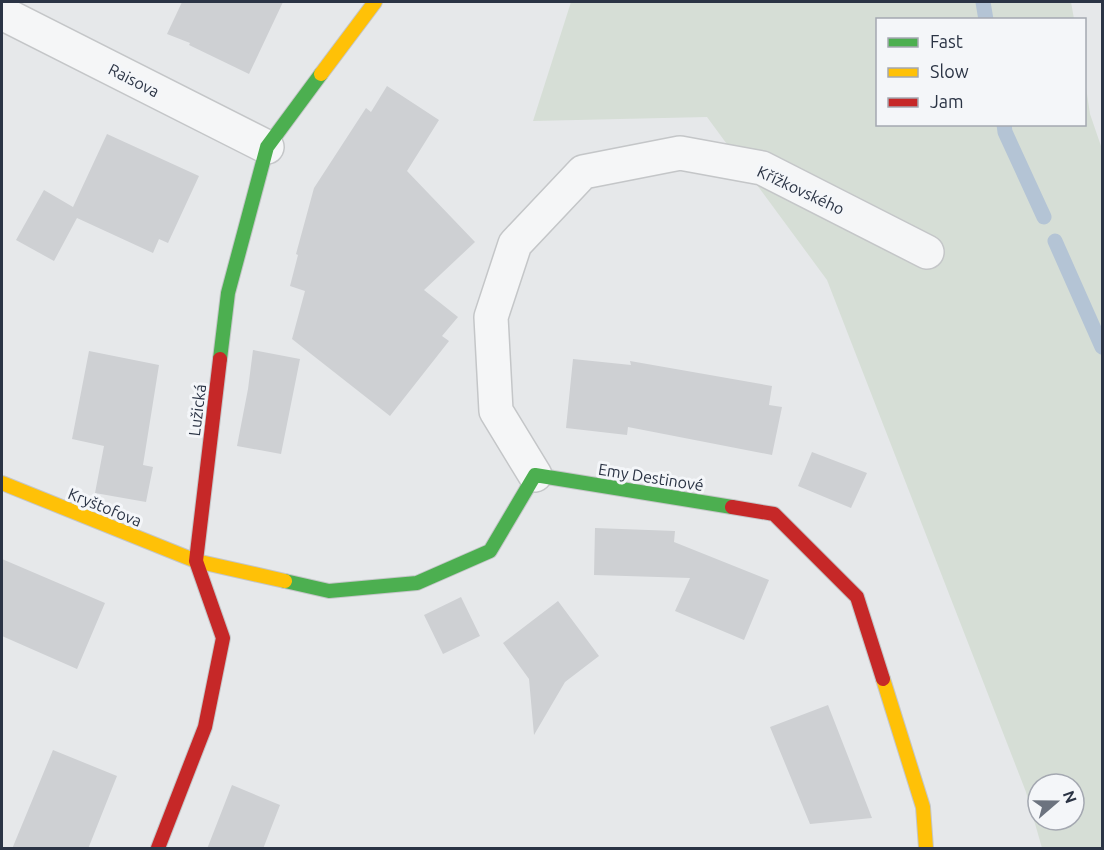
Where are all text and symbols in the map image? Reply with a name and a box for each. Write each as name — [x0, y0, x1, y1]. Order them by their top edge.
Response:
legend — [876, 18, 1086, 126]
text: Fast — [930, 31, 963, 51]
street label: Raisova — [106, 60, 162, 100]
text: Slow — [930, 61, 969, 81]
text: Jam — [930, 91, 964, 111]
street label: Křížkovského — [755, 162, 847, 218]
street label: Lužická — [185, 383, 209, 437]
street label: Emy Destinové — [597, 460, 705, 494]
street label: Kryštofova — [66, 484, 144, 530]
north arrow — [1026, 772, 1086, 832]
text: N — [1060, 788, 1081, 806]

